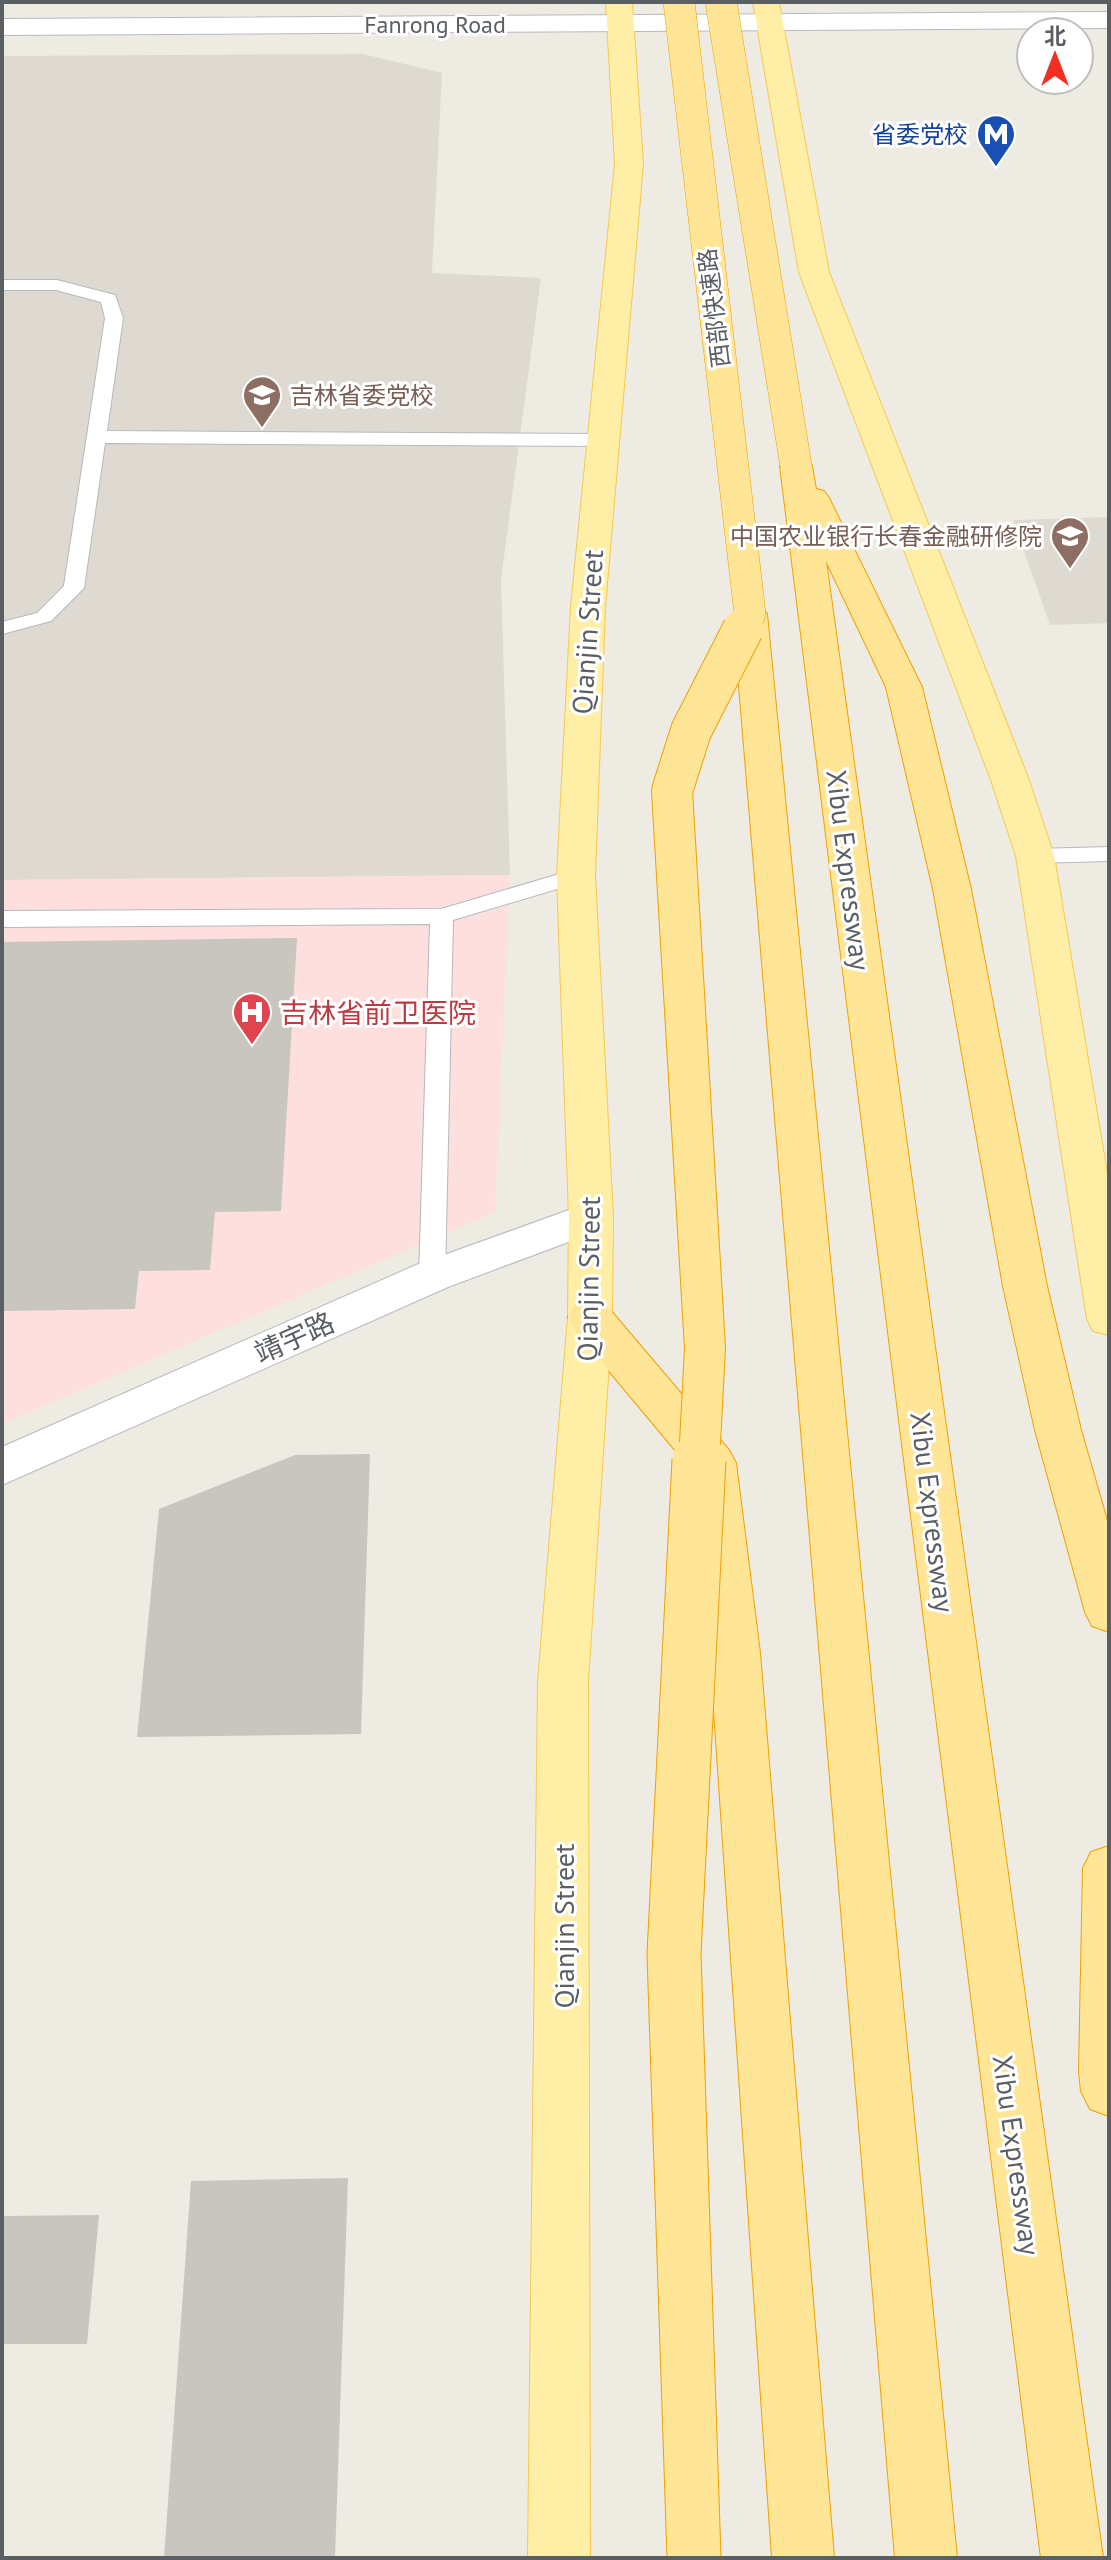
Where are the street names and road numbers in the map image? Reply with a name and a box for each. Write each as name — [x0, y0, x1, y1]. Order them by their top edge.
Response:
street label: Fanrong Road — [364, 9, 506, 40]
street label: 西部快速路 — [691, 247, 737, 369]
street label: Qianjin Street — [563, 548, 611, 716]
street label: Xibu Expressway — [818, 768, 880, 972]
street label: Qianjin Street — [568, 1196, 608, 1362]
street label: 靖宇路 — [248, 1303, 340, 1371]
street label: Xibu Expressway — [902, 1410, 964, 1614]
street label: Qianjin Street — [545, 1843, 582, 2009]
street label: Xibu Expressway — [985, 2052, 1049, 2258]

